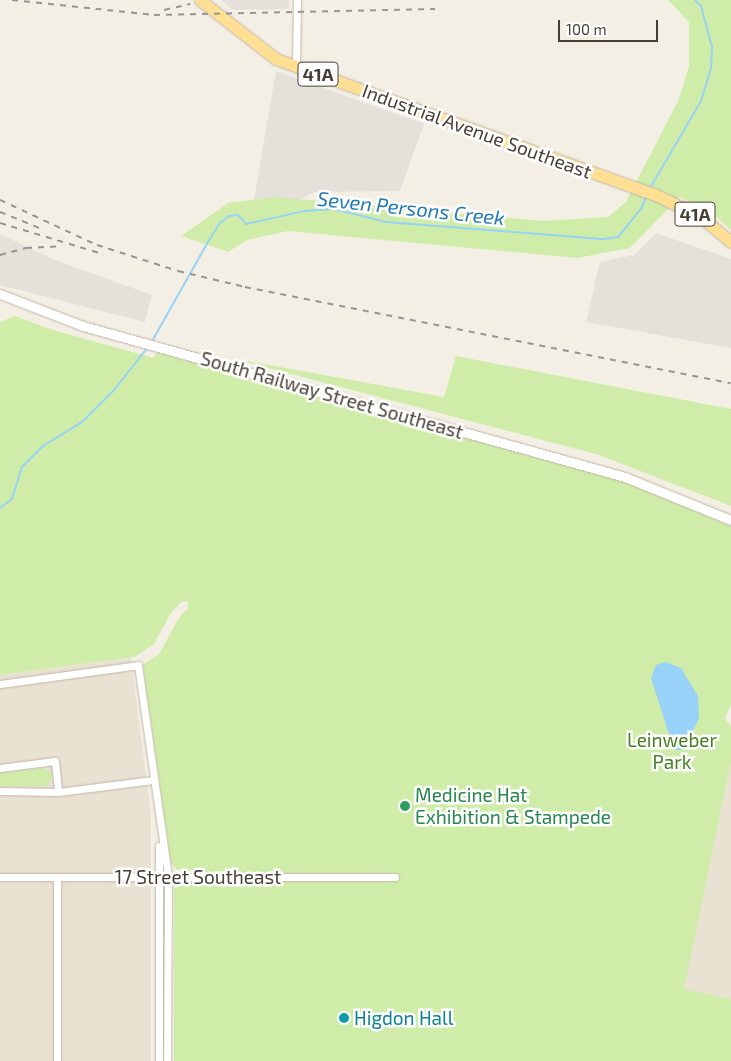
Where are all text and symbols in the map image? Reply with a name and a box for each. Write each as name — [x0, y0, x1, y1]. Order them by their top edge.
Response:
scale bar — [561, 10, 661, 42]
text: 100 m — [566, 20, 607, 38]
road number: 41A — [297, 59, 339, 90]
street label: Industrial Avenue Southeast — [359, 79, 595, 183]
water label: Seven Persons Creek — [316, 186, 506, 230]
road number: 41A — [674, 198, 716, 230]
street label: South Railway Street Southeast — [198, 346, 466, 444]
park label: Leinweber Park — [627, 729, 717, 773]
place label: Medicine Hat Exhibition & Stampede — [415, 784, 611, 828]
marker: Medicine Hat Exhibition & Stampede — [399, 800, 411, 812]
street label: 17 Street Southeast — [115, 866, 281, 888]
place label: Higdon Hall — [354, 1007, 453, 1029]
marker: Higdon Hall — [338, 1012, 350, 1024]

